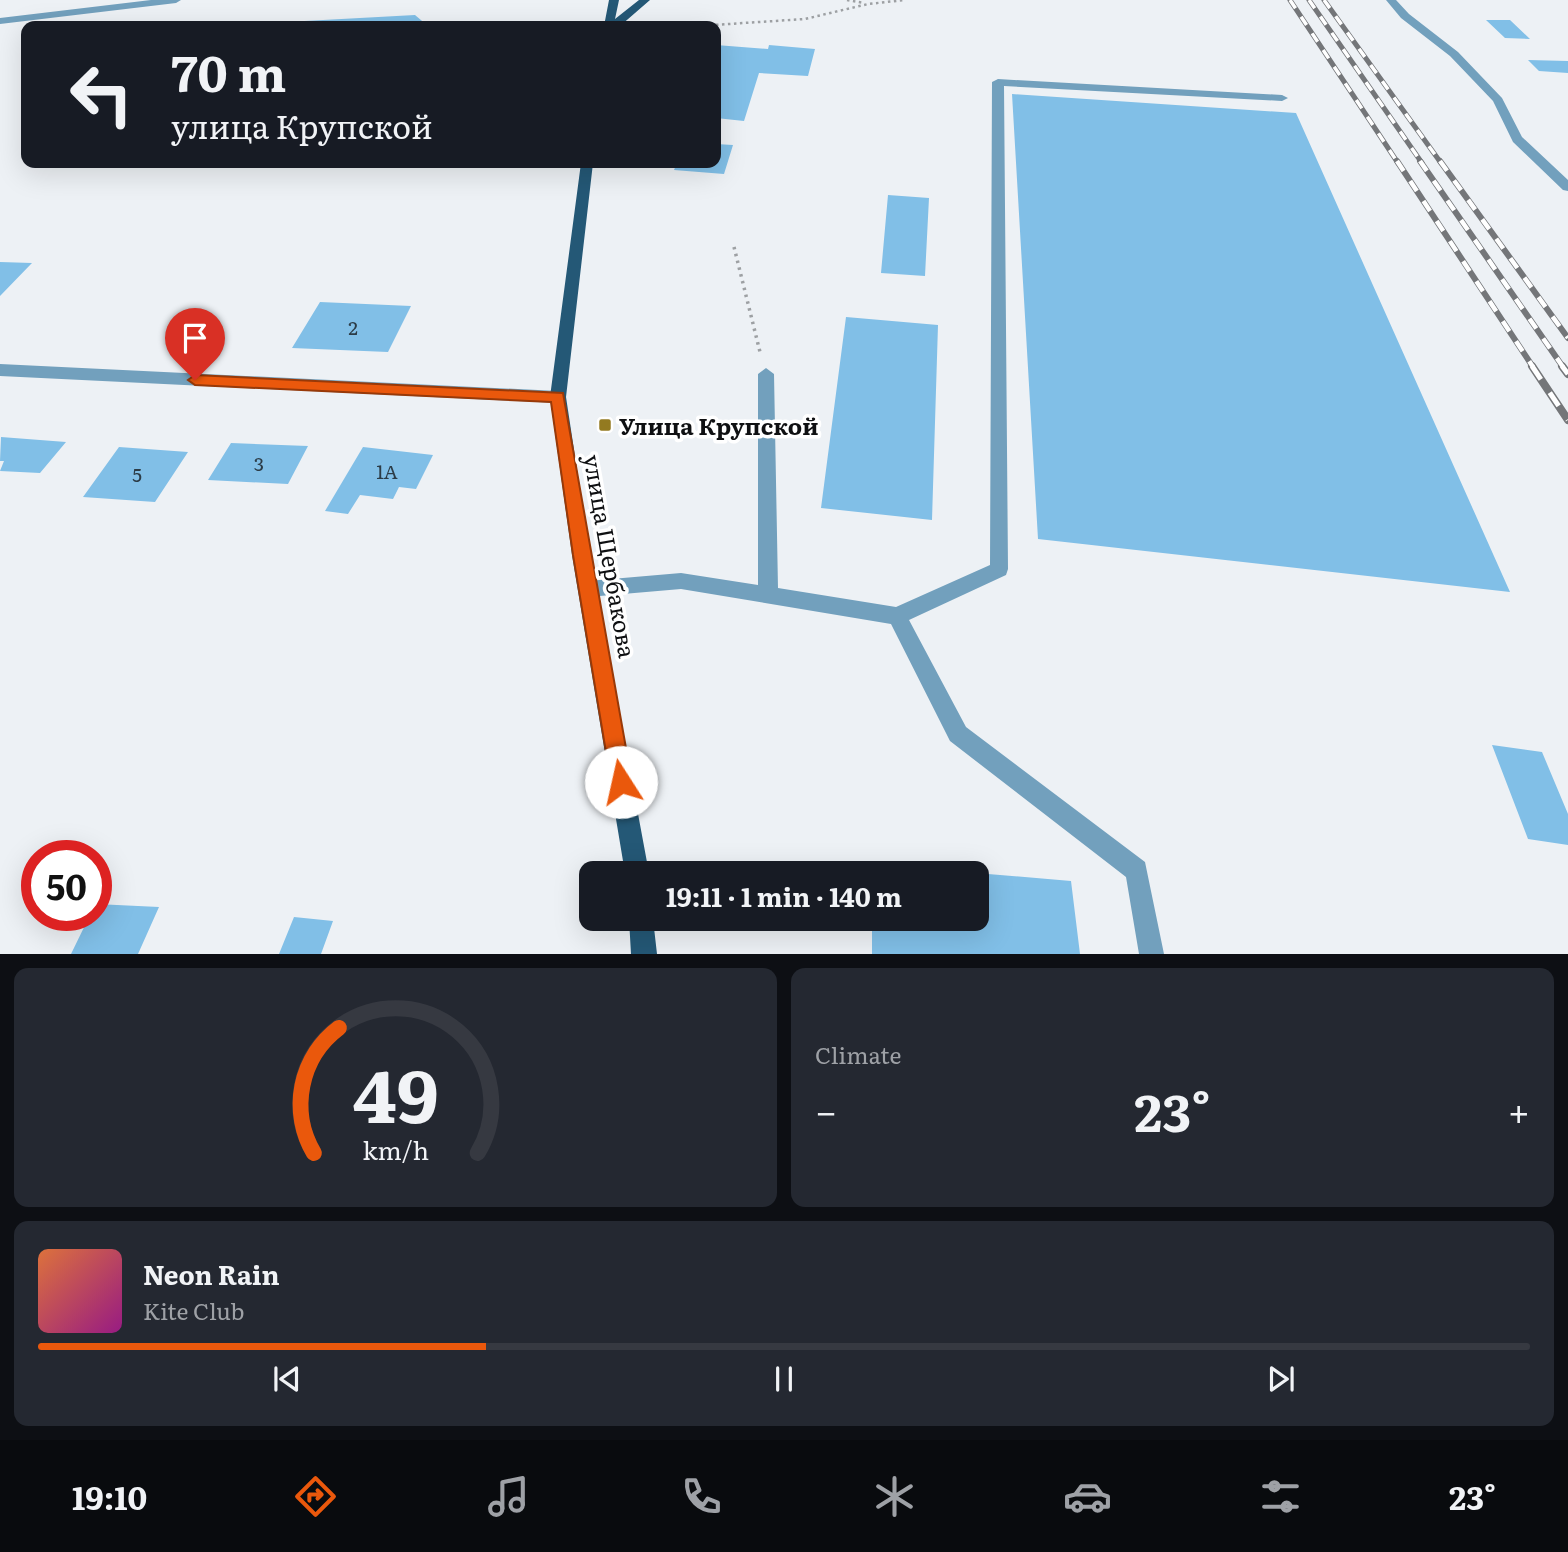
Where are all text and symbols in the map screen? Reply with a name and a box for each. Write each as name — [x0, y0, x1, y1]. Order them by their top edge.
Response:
text: 70 m — [171, 34, 286, 107]
icon: left — [56, 49, 147, 140]
text: улица Крупской — [171, 101, 433, 149]
pin — [165, 308, 225, 380]
house number: 2 — [348, 313, 358, 341]
icon: arrive — [176, 319, 214, 357]
place label: Улица Крупской — [619, 408, 818, 442]
marker: Улица Крупской — [597, 417, 613, 433]
house number: 3 — [254, 449, 264, 477]
street label: улица Щербакова — [576, 451, 646, 661]
house number: 1А — [376, 457, 398, 485]
house number: 5 — [132, 460, 142, 488]
position arrow — [584, 745, 658, 819]
speed limit sign: 50 — [21, 840, 112, 931]
text: 19:11 · 1 min · 140 m — [666, 876, 902, 915]
text: Climate — [815, 1037, 901, 1071]
text: 49 — [353, 1038, 438, 1146]
text: 23° — [1134, 1071, 1211, 1148]
text: − — [815, 1081, 837, 1138]
text: + — [1508, 1081, 1530, 1138]
text: km/h — [362, 1131, 429, 1168]
text: Neon Rain — [143, 1254, 280, 1293]
text: Kite Club — [143, 1293, 244, 1327]
icon: previous — [268, 1360, 306, 1398]
icon: pause — [765, 1360, 803, 1398]
icon: next — [1262, 1360, 1300, 1398]
text: 19:10 — [72, 1472, 147, 1520]
icon: directions — [291, 1472, 340, 1521]
icon: music — [484, 1472, 533, 1521]
icon: phone — [677, 1472, 726, 1521]
icon: climate — [870, 1472, 919, 1521]
icon: car — [1063, 1472, 1112, 1521]
icon: filters — [1256, 1472, 1305, 1521]
text: 23° — [1449, 1472, 1496, 1520]

